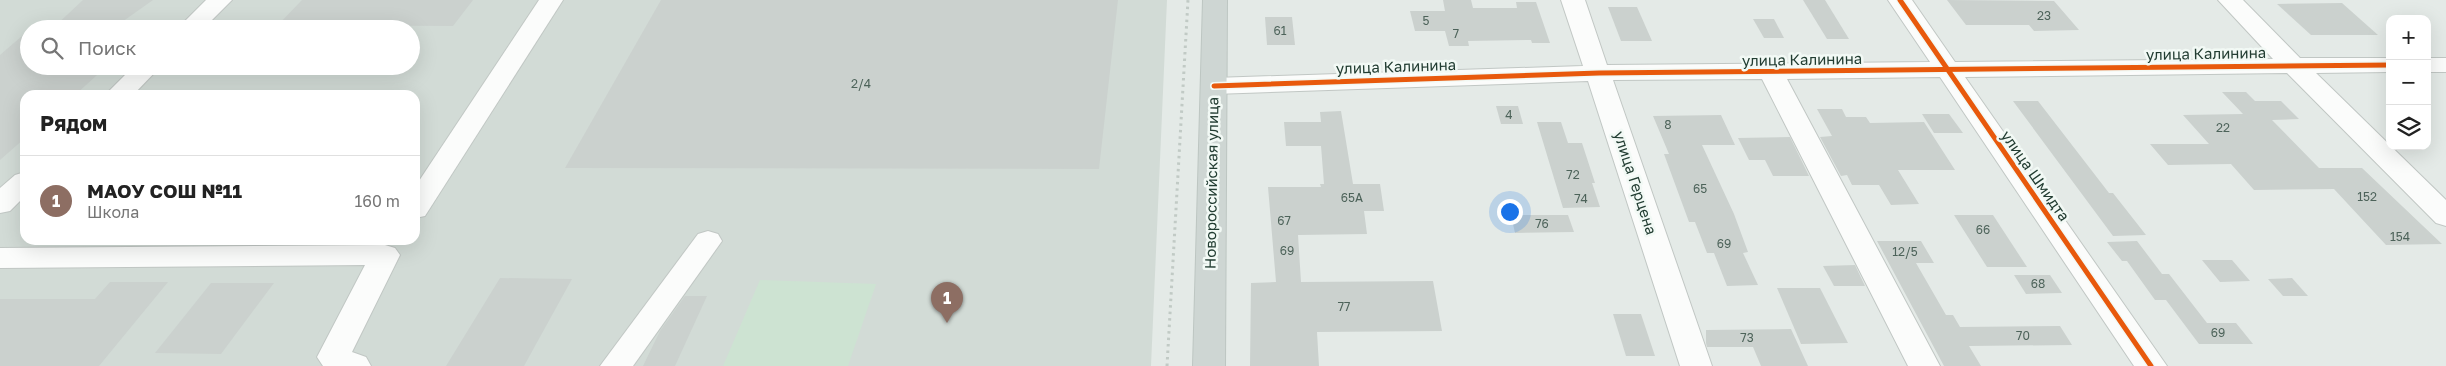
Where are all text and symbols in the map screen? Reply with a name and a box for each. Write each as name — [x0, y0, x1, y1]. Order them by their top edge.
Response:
house number: 23 — [2037, 8, 2051, 23]
house number: 5 — [1423, 13, 1430, 28]
map controls — [2386, 15, 2431, 150]
button: + — [2386, 15, 2431, 60]
search box — [20, 20, 420, 75]
house number: 61 — [1273, 23, 1287, 38]
house number: 7 — [1453, 26, 1459, 41]
icon: search — [38, 34, 66, 62]
text: Поиск — [78, 36, 137, 59]
street label: улица Калинина — [2146, 43, 2266, 63]
street label: улица Калинина — [1742, 49, 1862, 69]
street label: улица Калинина — [1335, 55, 1456, 77]
button: − — [2386, 60, 2431, 105]
house number: 2/4 — [851, 76, 871, 91]
street label: Новороссийская улица — [1200, 97, 1222, 269]
button: layers — [2386, 105, 2431, 150]
house number: 4 — [1505, 107, 1513, 122]
text: Рядом — [40, 110, 107, 136]
house number: 8 — [1664, 117, 1672, 132]
house number: 22 — [2216, 120, 2230, 135]
street label: улица Шмидта — [1998, 127, 2074, 224]
street label: улица Герцена — [1611, 129, 1661, 237]
house number: 72 — [1566, 167, 1580, 182]
text: МАОУ СОШ №11 — [87, 179, 242, 202]
house number: 65 — [1693, 181, 1707, 196]
house number: 152 — [2357, 189, 2377, 204]
house number: 65А — [1341, 190, 1363, 205]
text: 1 — [52, 191, 60, 211]
text: 160 m — [354, 191, 400, 211]
house number: 74 — [1574, 191, 1588, 206]
your location — [1497, 199, 1523, 225]
text: Школа — [87, 202, 139, 222]
house number: 67 — [1277, 213, 1291, 228]
house number: 76 — [1535, 216, 1549, 231]
house number: 66 — [1976, 222, 1990, 237]
house number: 154 — [2390, 229, 2410, 244]
house number: 69 — [1717, 236, 1731, 251]
house number: 69 — [1280, 243, 1294, 258]
house number: 12/5 — [1892, 244, 1918, 259]
house number: 68 — [2031, 276, 2045, 291]
pin: 1 — [931, 282, 963, 323]
house number: 77 — [1338, 299, 1350, 314]
house number: 69 — [2211, 325, 2225, 340]
house number: 70 — [2016, 328, 2030, 343]
house number: 73 — [1740, 330, 1754, 345]

